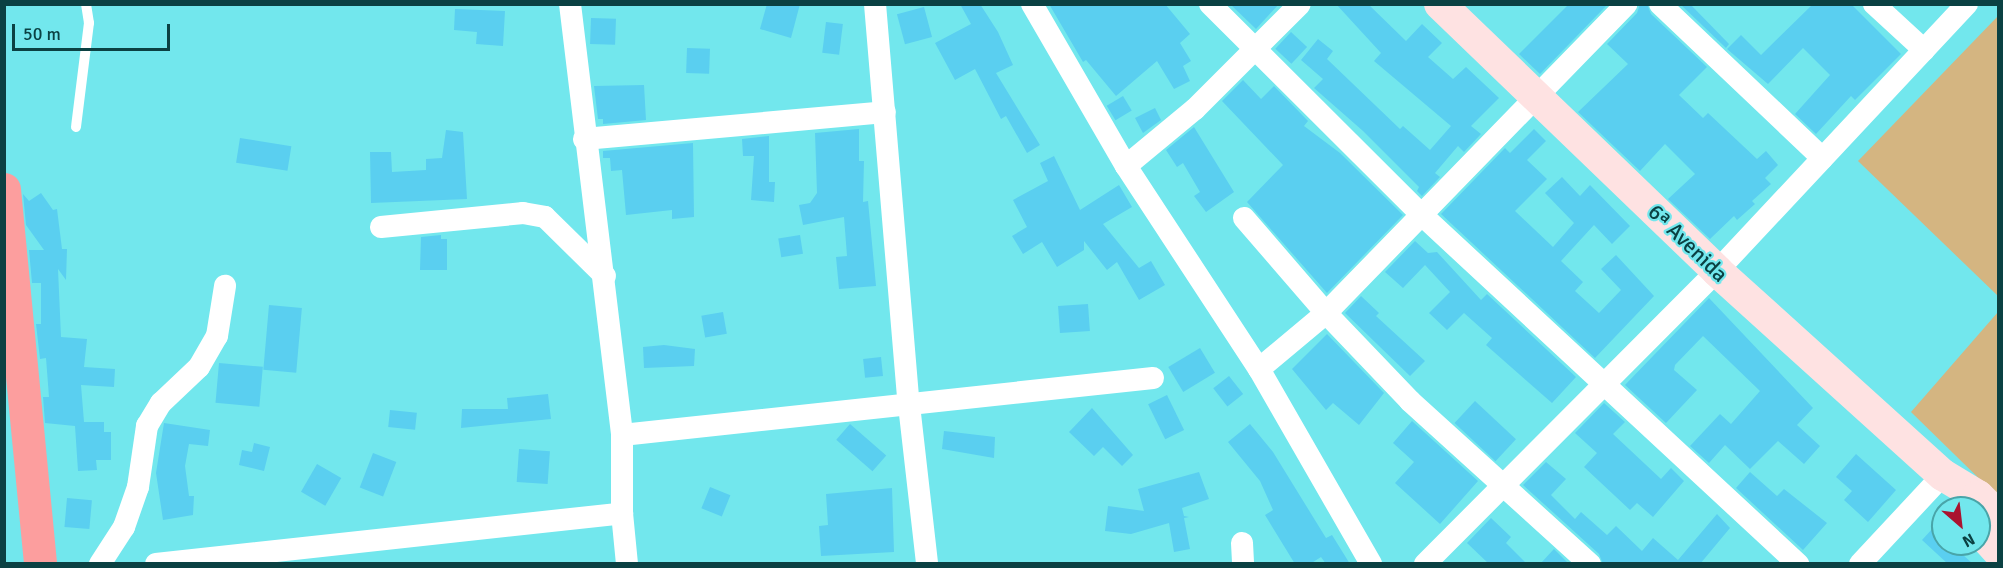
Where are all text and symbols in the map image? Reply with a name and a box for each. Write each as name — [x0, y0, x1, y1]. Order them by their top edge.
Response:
scale bar — [15, 12, 172, 50]
text: 50 m — [23, 23, 61, 45]
street label: 6ª Avenida — [1643, 199, 1733, 287]
north arrow — [1931, 496, 1991, 556]
text: N — [1959, 529, 1978, 552]

